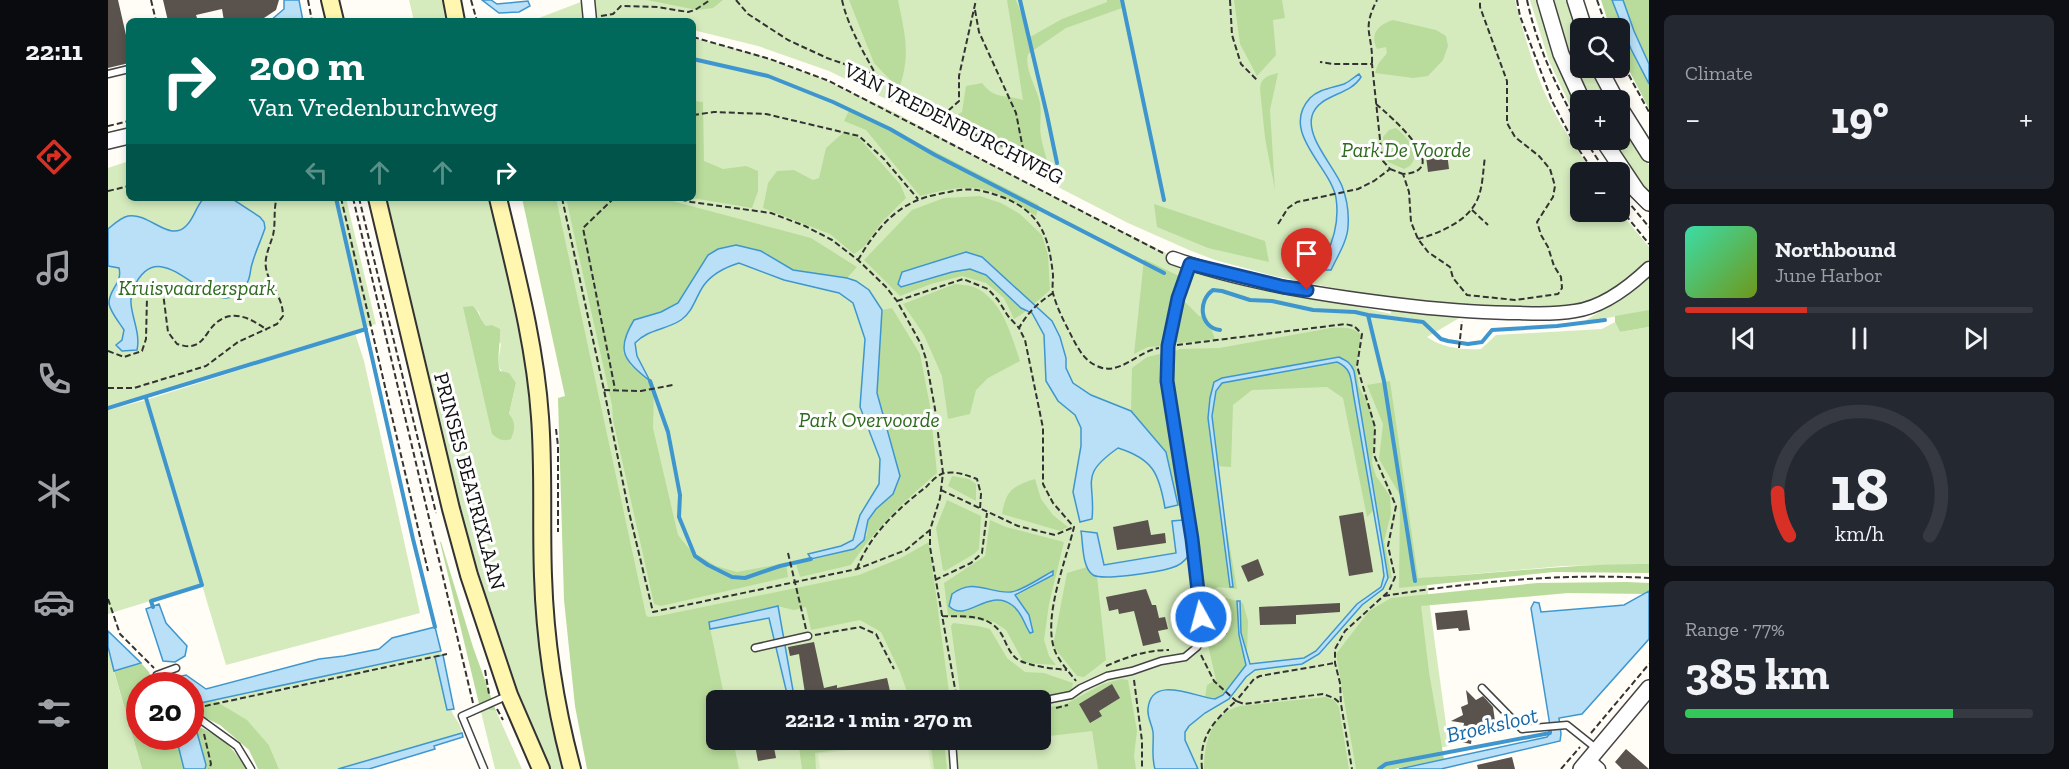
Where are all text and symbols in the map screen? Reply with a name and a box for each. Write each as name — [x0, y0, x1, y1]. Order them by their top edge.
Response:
map controls — [1570, 18, 1630, 222]
button: search — [1570, 18, 1630, 78]
text: 22:11 — [25, 35, 83, 67]
text: 200 m — [249, 40, 365, 91]
icon: right — [150, 42, 228, 120]
street label: VAN VREDENBURCHWEG — [839, 56, 1068, 189]
text: Climate — [1685, 61, 1753, 85]
button: + — [1570, 90, 1630, 150]
text: Van Vredenburchweg — [249, 91, 498, 123]
text: 19° — [1831, 91, 1889, 145]
text: − — [1685, 99, 1700, 138]
text: + — [2019, 99, 2033, 138]
icon: directions — [33, 136, 75, 178]
park label: Park De Voorde — [1341, 137, 1471, 162]
icon: left — [300, 156, 333, 189]
icon: ahead — [363, 156, 396, 189]
icon: ahead — [426, 156, 459, 189]
icon: right — [489, 156, 522, 189]
button: − — [1570, 162, 1630, 222]
pin — [1281, 228, 1332, 290]
text: Northbound — [1775, 236, 1896, 263]
icon: arrive — [1290, 237, 1323, 270]
icon: music — [33, 247, 75, 289]
text: June Harbor — [1775, 263, 1883, 287]
park label: Kruisvaarderspark — [118, 275, 276, 300]
icon: previous — [1727, 322, 1760, 355]
icon: pause — [1843, 322, 1876, 355]
icon: next — [1959, 322, 1992, 355]
icon: phone — [33, 358, 75, 400]
street label: PRINSES BEATRIXLAAN — [429, 369, 511, 593]
park label: Park Overvoorde — [798, 407, 940, 432]
text: 18 — [1830, 451, 1888, 526]
icon: climate — [33, 470, 75, 512]
text: km/h — [1835, 521, 1883, 546]
icon: car — [33, 581, 75, 623]
position arrow — [1169, 585, 1233, 649]
text: Range · 77% — [1685, 617, 1785, 641]
text: 385 km — [1685, 647, 1829, 701]
speed limit sign: 20 — [126, 672, 204, 750]
icon: filters — [33, 692, 75, 734]
water label: Broeksloot — [1443, 701, 1541, 749]
text: 22:12 · 1 min · 270 m — [785, 706, 972, 733]

